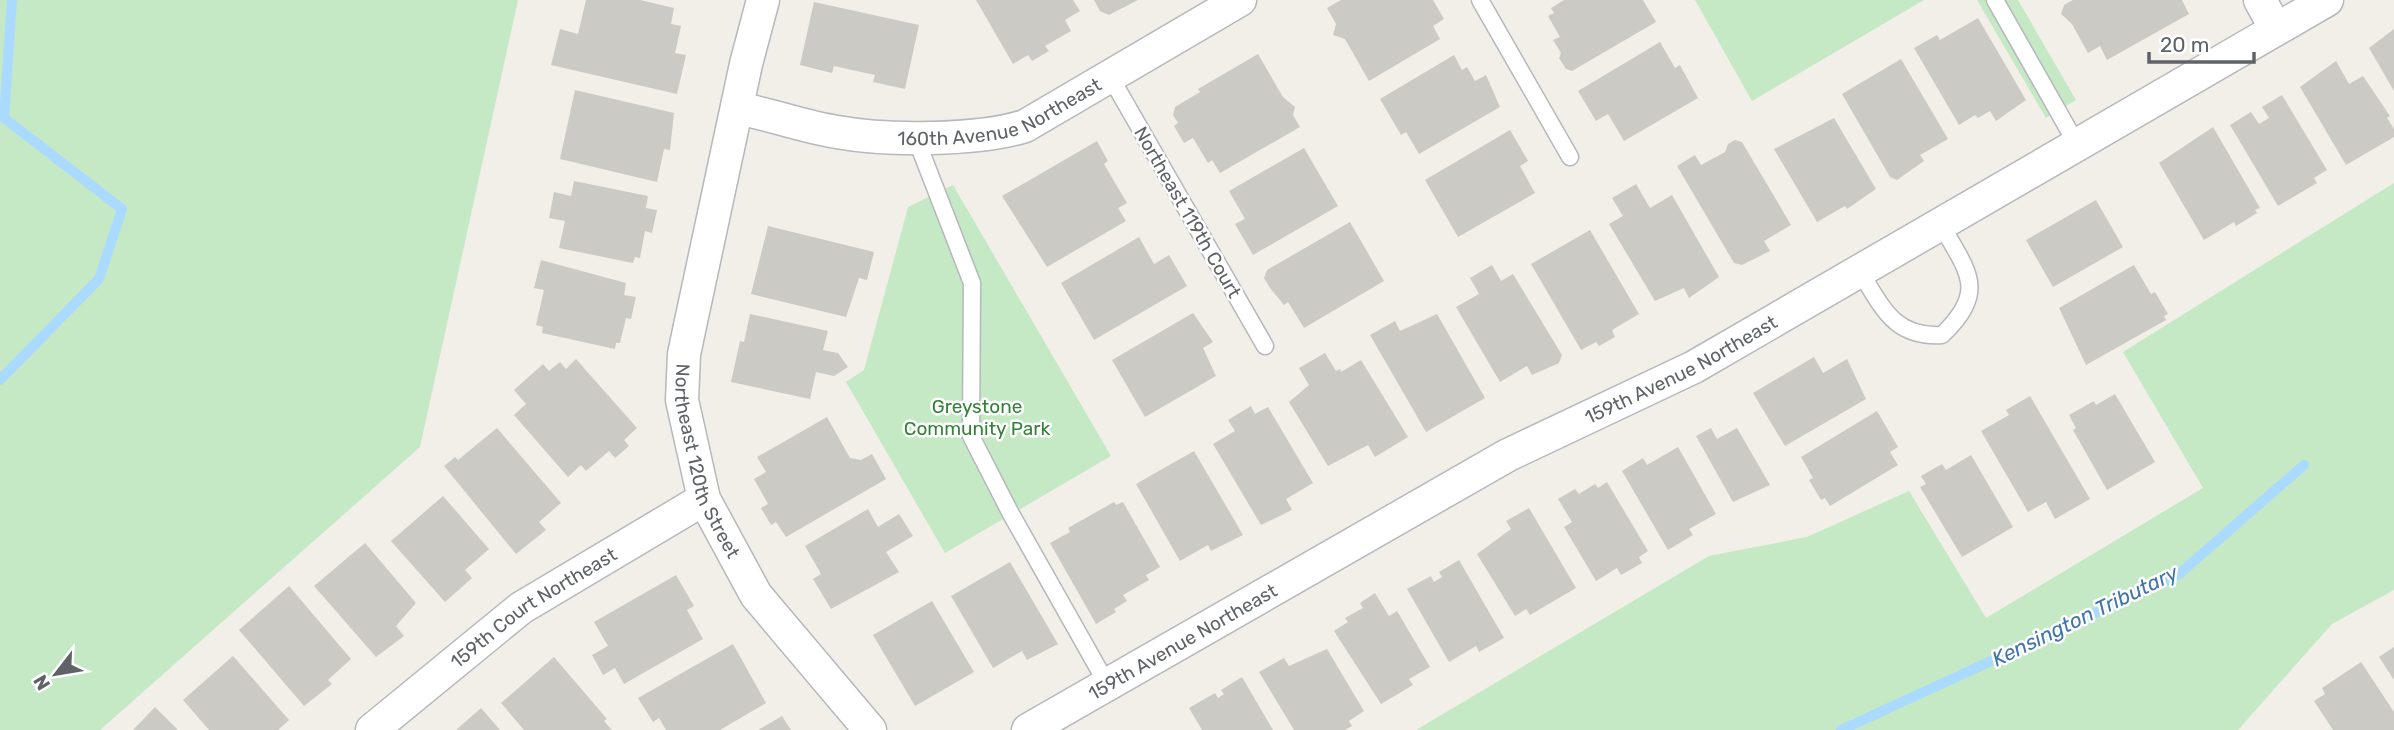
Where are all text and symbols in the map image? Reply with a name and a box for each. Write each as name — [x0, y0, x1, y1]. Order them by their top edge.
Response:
scale bar — [2149, 21, 2254, 65]
text: 20 m — [2160, 32, 2209, 57]
street label: 160th Avenue Northeast — [897, 73, 1106, 150]
street label: Northeast 119th Court — [1129, 122, 1246, 303]
street label: 159th Avenue Northeast — [1581, 310, 1782, 429]
street label: Northeast 120th Street — [670, 363, 745, 563]
park label: Greystone Community Park — [904, 395, 1050, 440]
street label: 159th Court Northeast — [446, 542, 621, 673]
water label: Kensington Tributary — [1988, 559, 2183, 671]
street label: 159th Avenue Northeast — [1084, 579, 1282, 705]
north arrow — [21, 639, 91, 709]
text: N — [28, 671, 55, 694]

